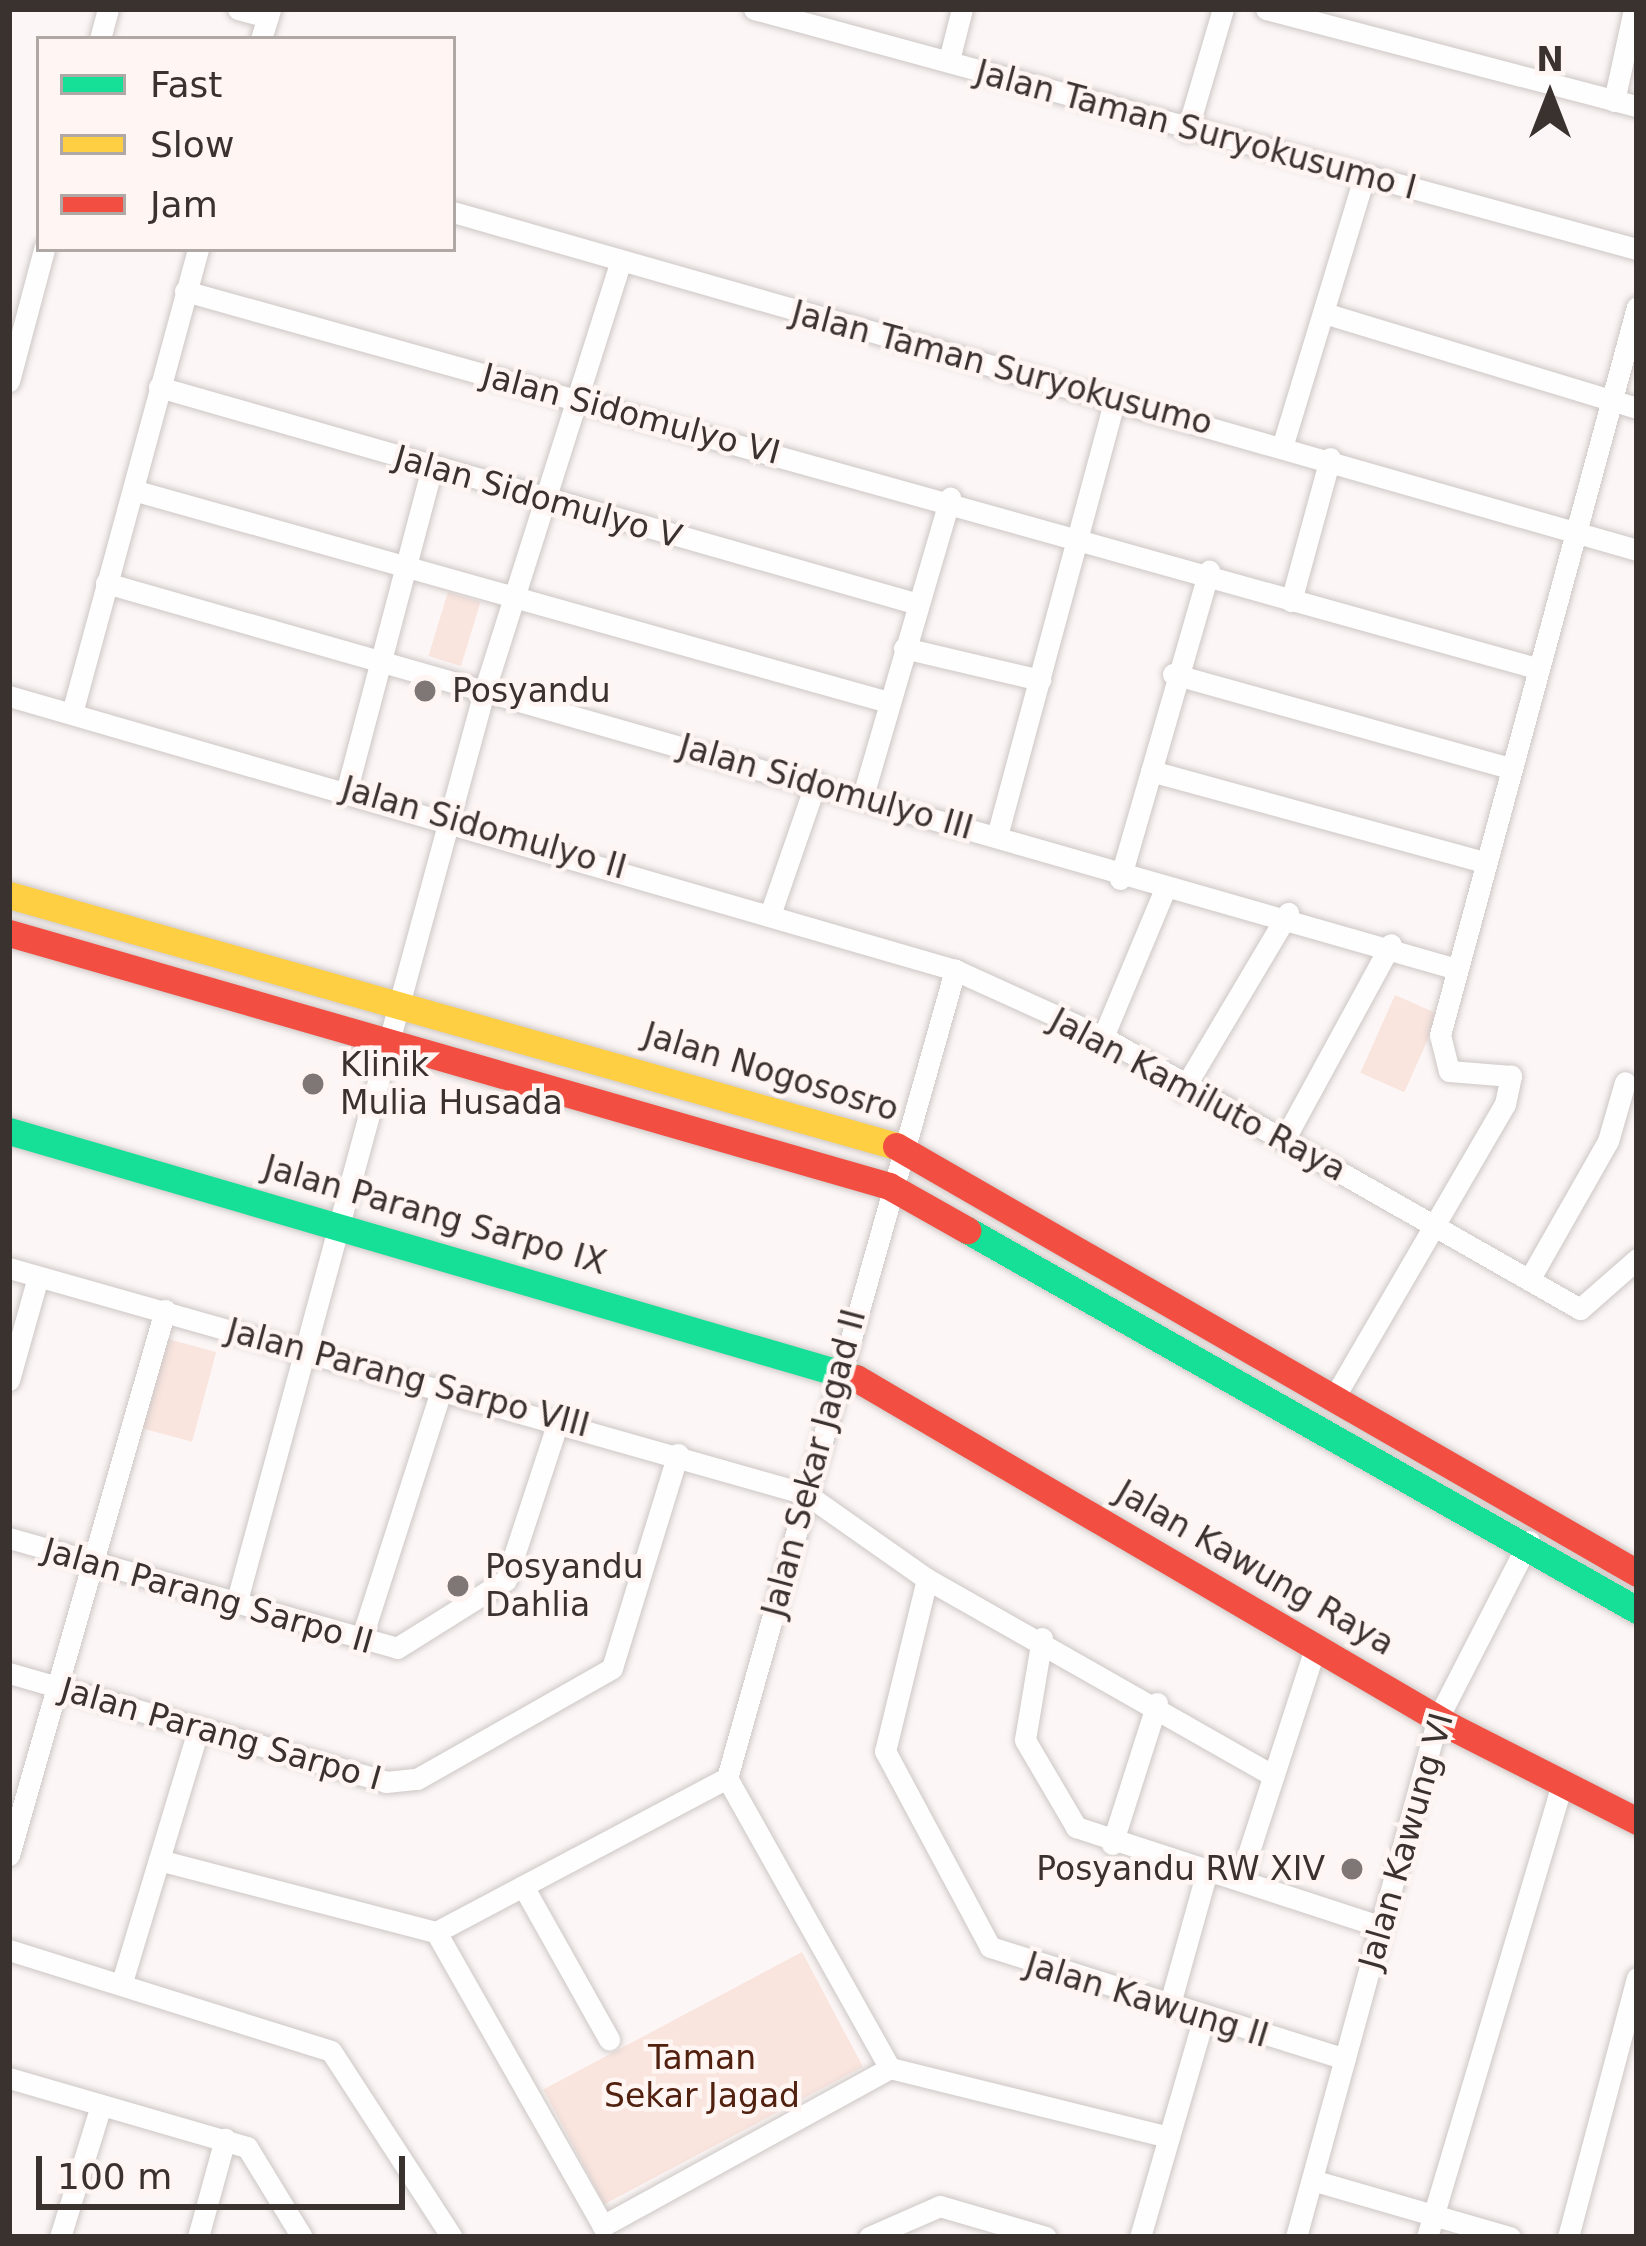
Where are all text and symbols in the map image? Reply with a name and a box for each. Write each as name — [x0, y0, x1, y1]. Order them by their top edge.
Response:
legend — [36, 36, 456, 252]
north arrow — [1490, 36, 1610, 156]
text: N — [1536, 40, 1564, 79]
street label: Jalan Taman Suryokusumo I — [971, 52, 1421, 208]
text: Fast — [150, 64, 222, 105]
text: Slow — [150, 124, 234, 165]
text: Jam — [150, 184, 218, 225]
street label: Jalan Taman Suryokusumo — [787, 293, 1217, 443]
street label: Jalan Sidomulyo VI — [478, 355, 784, 473]
street label: Jalan Sidomulyo V — [390, 437, 686, 557]
place label: Posyandu — [452, 671, 611, 711]
marker: Posyandu — [409, 675, 441, 707]
street label: Jalan Sidomulyo III — [675, 726, 977, 848]
street label: Jalan Sidomulyo II — [337, 768, 631, 888]
street label: Jalan Kamiluto Raya — [1043, 1000, 1353, 1190]
street label: Jalan Nogososro — [639, 1014, 903, 1130]
place label: Klinik Mulia Husada — [340, 1045, 563, 1123]
marker: Klinik Mulia Husada — [297, 1068, 329, 1100]
street label: Jalan Parang Sarpo IX — [259, 1147, 611, 1283]
street label: Jalan Sekar Jagad II — [754, 1305, 874, 1621]
street label: Jalan Parang Sarpo VIII — [222, 1311, 594, 1445]
street label: Jalan Kawung Raya — [1109, 1472, 1401, 1664]
street label: Jalan Parang Sarpo II — [38, 1530, 378, 1662]
place label: Posyandu Dahlia — [485, 1547, 644, 1625]
marker: Posyandu Dahlia — [442, 1570, 474, 1602]
street label: Jalan Parang Sarpo I — [56, 1669, 386, 1799]
street label: Jalan Kawung VI — [1351, 1708, 1461, 1974]
place label: Posyandu RW XIV — [1036, 1849, 1325, 1889]
marker: Posyandu RW XIV — [1336, 1853, 1368, 1885]
street label: Jalan Kawung II — [1021, 1944, 1273, 2056]
park label: Taman Sekar Jagad — [604, 2038, 800, 2116]
scale bar — [42, 2132, 411, 2206]
text: 100 m — [57, 2156, 172, 2197]

